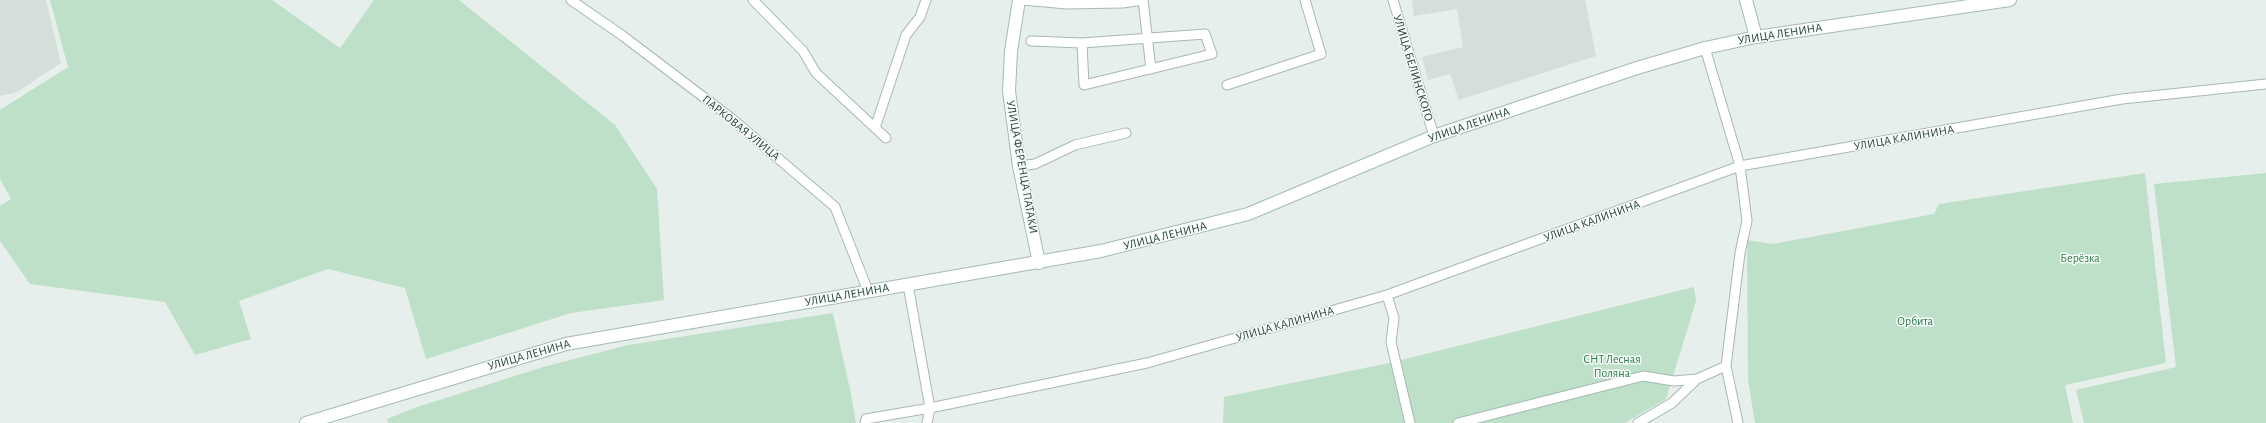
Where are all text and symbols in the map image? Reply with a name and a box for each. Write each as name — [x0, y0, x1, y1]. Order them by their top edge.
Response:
street label: УЛИЦА БЕЛИНСКОГО — [1390, 13, 1436, 123]
street label: УЛИЦА ЛЕНИНА — [1737, 20, 1823, 48]
street label: ПАРКОВАЯ УЛИЦА — [699, 92, 783, 164]
street label: УЛИЦА ФЕРЕНЦА ПАТАКИ — [1003, 99, 1041, 235]
street label: УЛИЦА ЛЕНИНА — [1426, 104, 1512, 146]
street label: УЛИЦА КАЛИНИНА — [1853, 122, 1955, 154]
street label: УЛИЦА КАЛИНИНА — [1542, 197, 1642, 245]
street label: УЛИЦА ЛЕНИНА — [1122, 219, 1208, 253]
park label: Берёзка — [2060, 251, 2100, 265]
street label: УЛИЦА ЛЕНИНА — [804, 280, 890, 310]
street label: УЛИЦА КАЛИНИНА — [1234, 303, 1336, 345]
park label: Орбита — [1897, 314, 1933, 328]
street label: УЛИЦА ЛЕНИНА — [486, 336, 572, 374]
park label: СНТ Лесная Поляна — [1583, 352, 1641, 380]

